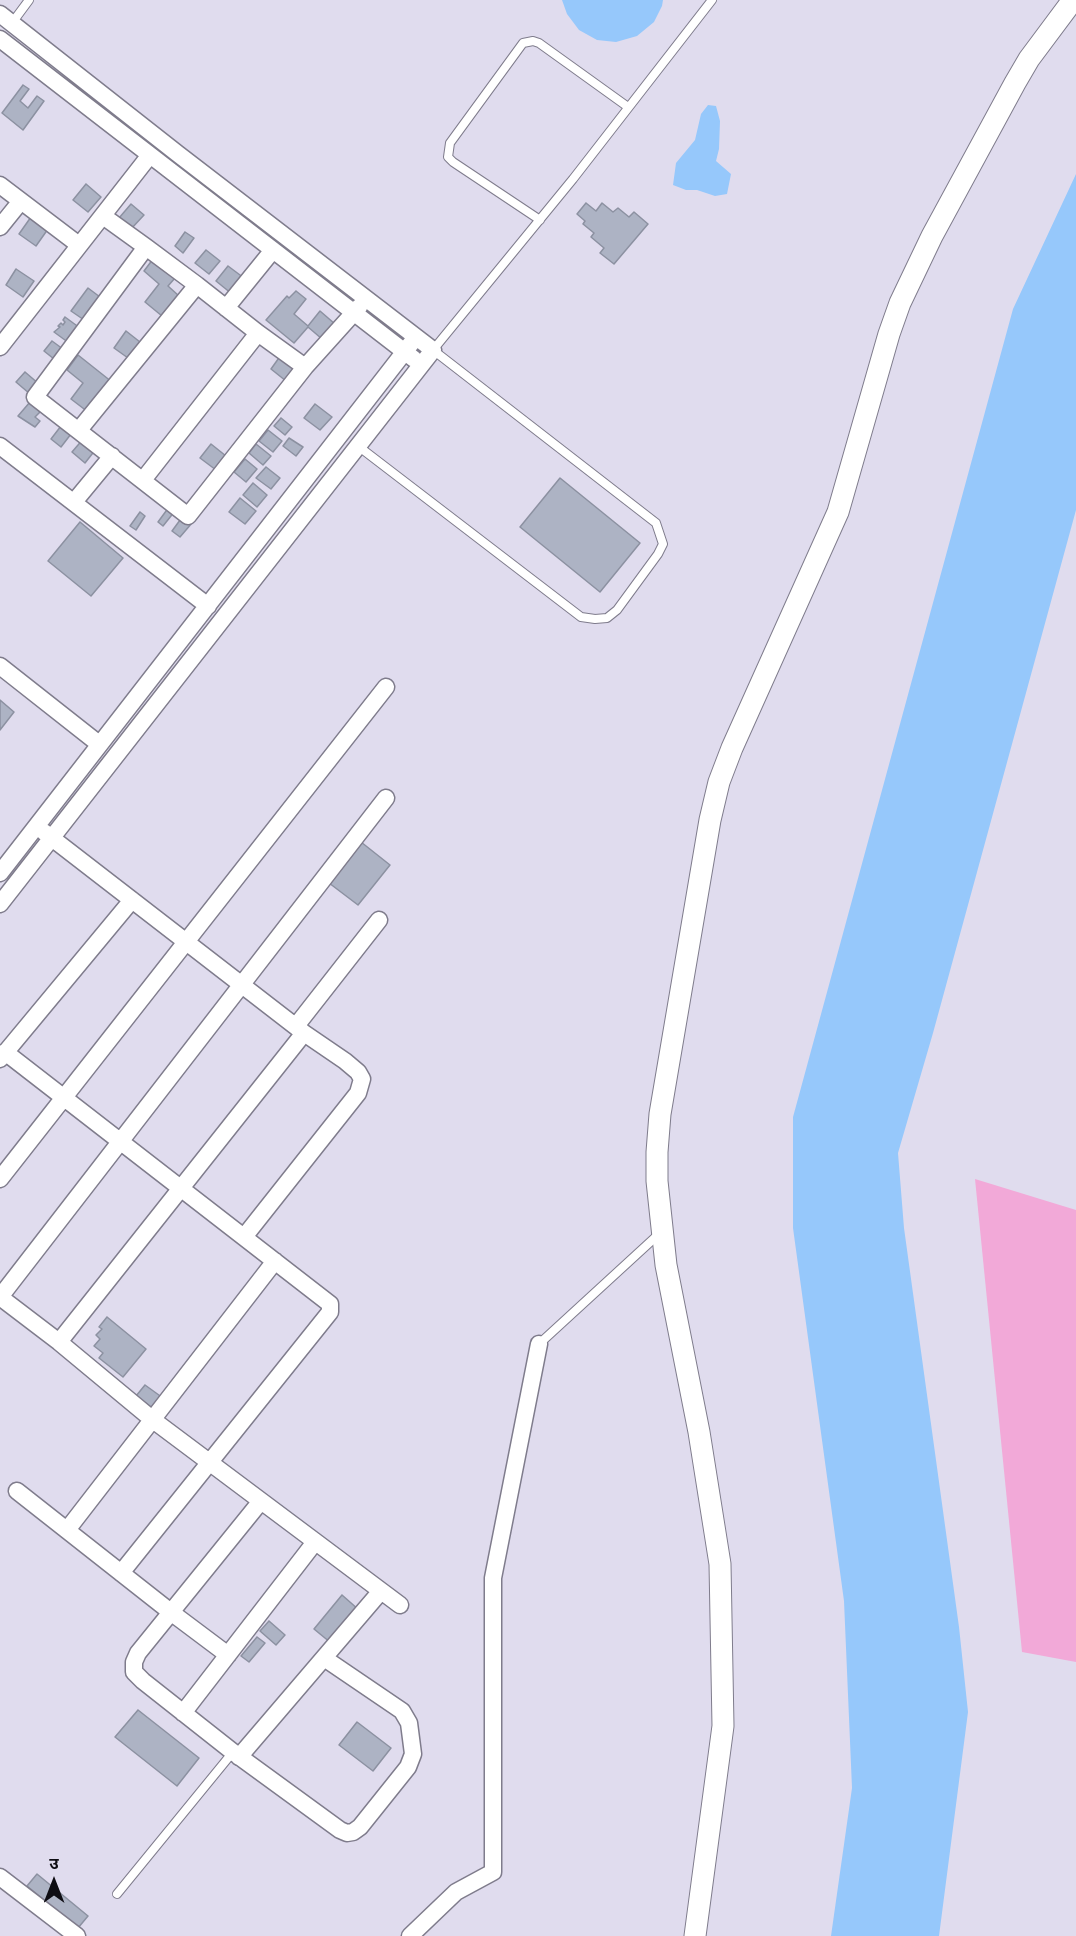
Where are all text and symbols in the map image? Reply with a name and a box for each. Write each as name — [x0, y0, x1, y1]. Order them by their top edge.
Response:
north arrow — [24, 1852, 84, 1912]
text: उ — [49, 1855, 59, 1872]

